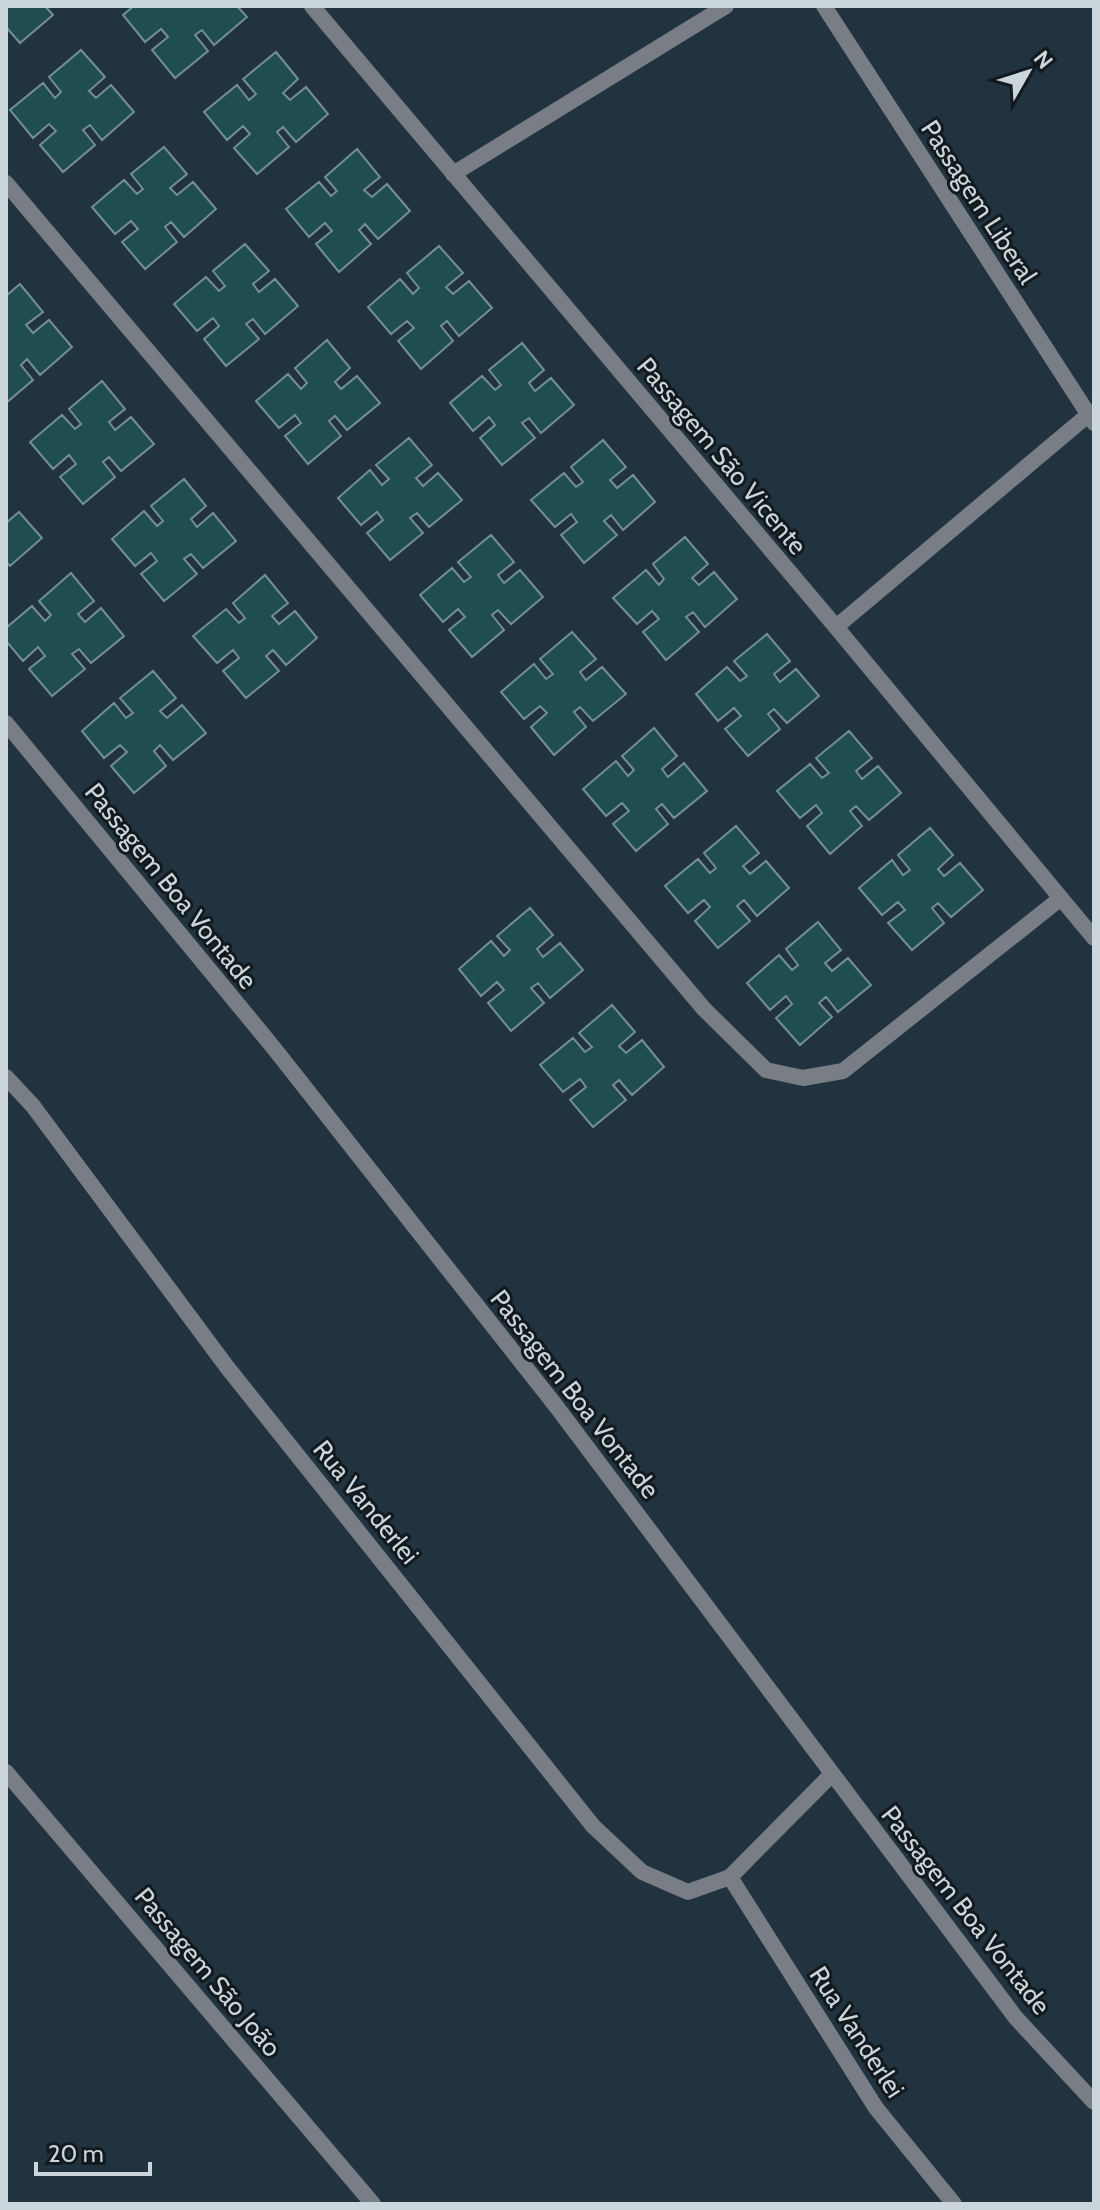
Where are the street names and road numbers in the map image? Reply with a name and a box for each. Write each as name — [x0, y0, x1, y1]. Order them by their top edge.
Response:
street label: Passagem Liberal — [914, 114, 1044, 290]
street label: Passagem São Vicente — [630, 351, 814, 561]
street label: Passagem Boa Vontade — [78, 776, 264, 996]
street label: Passagem Boa Vontade — [484, 1283, 666, 1505]
street label: Rua Vanderlei — [306, 1434, 426, 1570]
street label: Passagem Boa Vontade — [875, 1799, 1057, 2021]
street label: Passagem São João — [128, 1881, 288, 2063]
street label: Rua Vanderlei — [803, 1960, 911, 2104]

